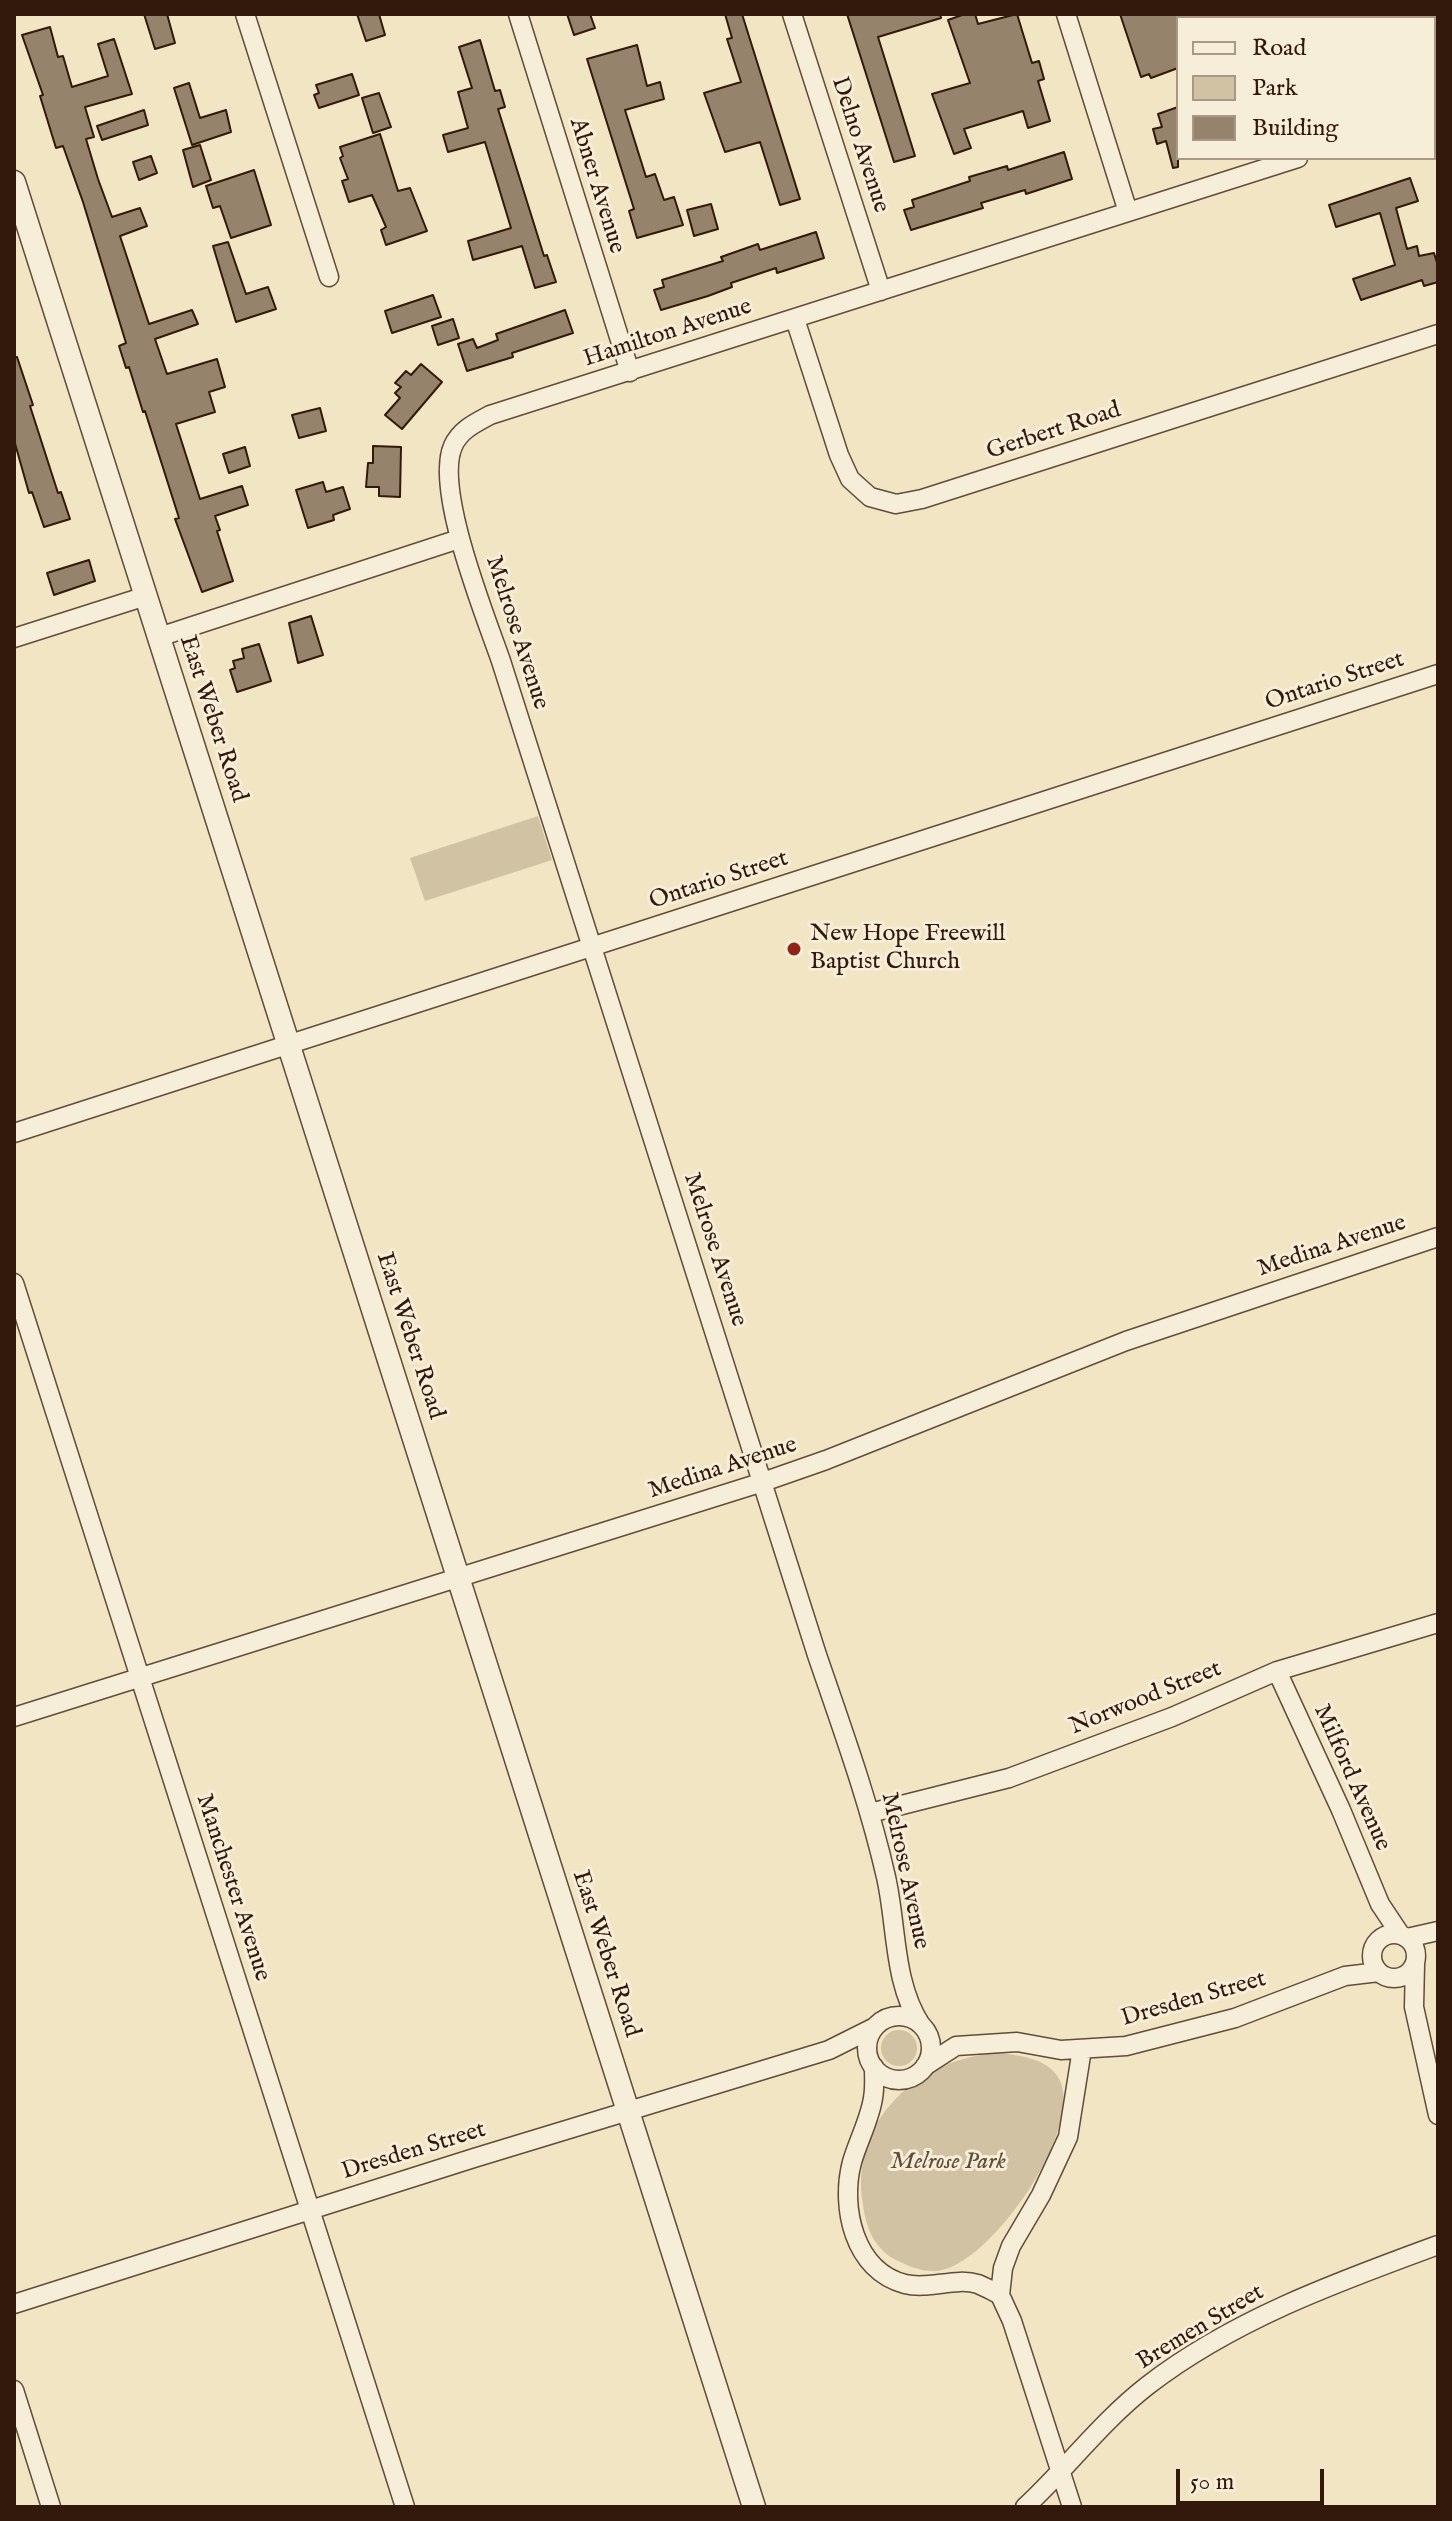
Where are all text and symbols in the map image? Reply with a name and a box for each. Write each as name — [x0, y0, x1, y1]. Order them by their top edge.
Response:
legend — [1176, 16, 1436, 160]
text: Road — [1252, 33, 1306, 64]
street label: Delno Avenue — [823, 73, 895, 217]
text: Park — [1252, 73, 1298, 104]
text: Building — [1252, 113, 1338, 144]
street label: Abner Avenue — [562, 115, 630, 257]
street label: Hamilton Avenue — [580, 293, 756, 375]
street label: Gerbert Road — [983, 397, 1125, 467]
street label: Melrose Avenue — [478, 553, 554, 713]
street label: East Weber Road — [171, 632, 253, 806]
street label: Ontario Street — [1262, 646, 1408, 718]
street label: Ontario Street — [646, 845, 792, 917]
place label: New Hope Freewill Baptist Church — [810, 921, 1006, 977]
marker: New Hope Freewill Baptist Church — [785, 940, 803, 958]
street label: Melrose Avenue — [676, 1170, 752, 1330]
street label: Medina Avenue — [1254, 1209, 1410, 1285]
street label: East Weber Road — [368, 1249, 450, 1423]
street label: Medina Avenue — [645, 1431, 801, 1507]
street label: Norwood Street — [1066, 1656, 1226, 1742]
street label: Milford Avenue — [1306, 1700, 1396, 1856]
street label: Melrose Avenue — [873, 1790, 935, 1952]
street label: Manchester Avenue — [188, 1791, 276, 1985]
street label: East Weber Road — [564, 1867, 646, 2041]
street label: Dresden Street — [1118, 1966, 1270, 2034]
street label: Dresden Street — [339, 2116, 489, 2188]
park label: Melrose Park — [890, 2149, 1006, 2177]
street label: Bremen Street — [1132, 2279, 1270, 2377]
scale bar — [1180, 2453, 1328, 2503]
text: 50 m — [1190, 2467, 1234, 2498]

